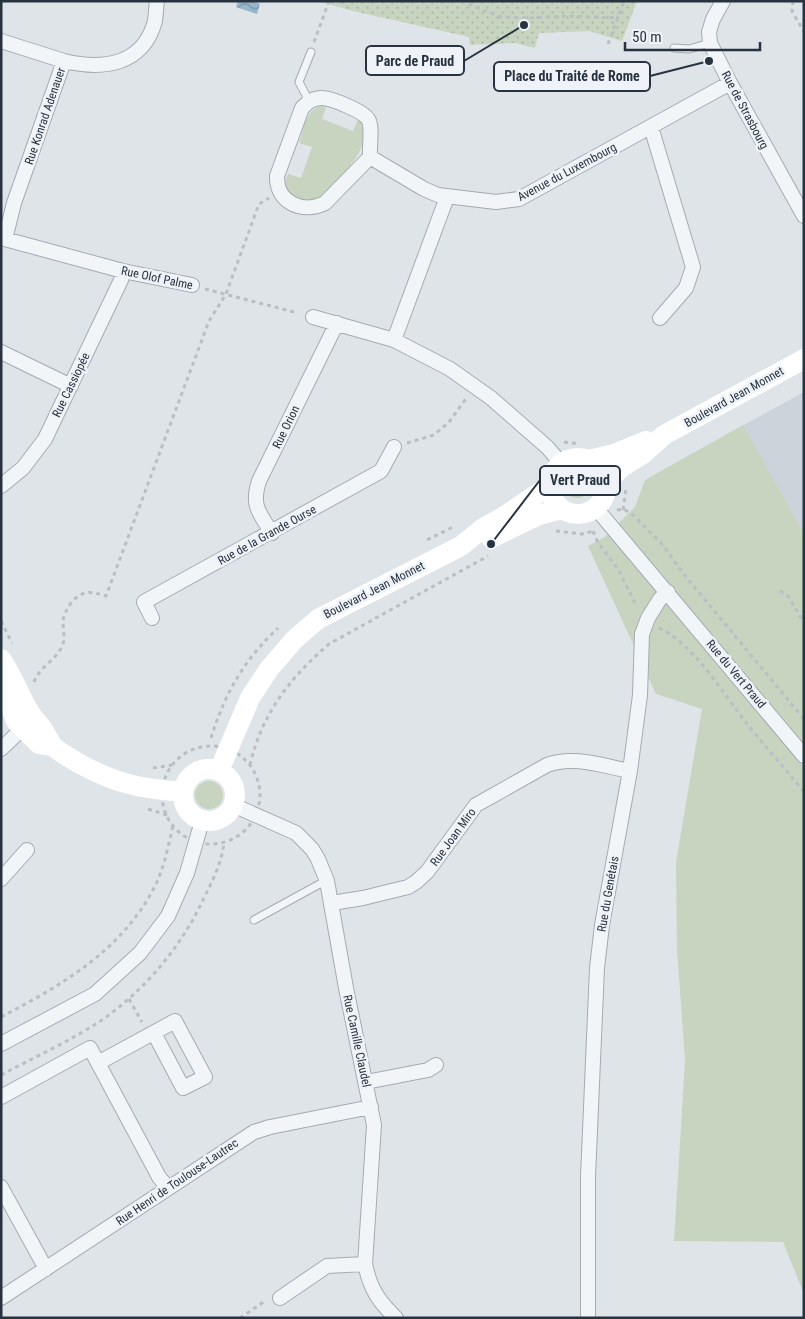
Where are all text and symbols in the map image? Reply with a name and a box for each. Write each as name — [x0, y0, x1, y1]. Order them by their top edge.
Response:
scale bar — [625, 20, 760, 52]
text: 50 m — [632, 28, 662, 46]
callout: Parc de Praud — [366, 46, 464, 75]
text: Parc de Praud — [376, 53, 454, 69]
callout: Place du Traité de Rome — [494, 62, 650, 91]
street label: Rue Konrad Adenauer — [22, 65, 68, 166]
text: Place du Traité de Rome — [504, 68, 640, 84]
street label: Rue de Strasbourg — [719, 69, 772, 152]
street label: Avenue du Luxembourg — [515, 140, 619, 204]
street label: Rue Olof Palme — [120, 264, 194, 292]
street label: Rue Cassiopée — [49, 350, 93, 420]
street label: Boulevard Jean Monnet — [682, 364, 786, 430]
street label: Rue Orion — [270, 403, 302, 451]
callout: Vert Praud — [540, 466, 620, 495]
text: Vert Praud — [550, 472, 610, 488]
street label: Rue de la Grande Ourse — [215, 502, 319, 568]
street label: Boulevard Jean Monnet — [321, 558, 427, 622]
street label: Rue du Vert Praud — [703, 637, 769, 711]
street label: Rue Joan Miro — [427, 805, 479, 869]
street label: Rue du Genétais — [594, 855, 622, 933]
street label: Rue Camille Claudel — [340, 993, 374, 1089]
street label: Rue Henri de Toulouse-Lautrec — [113, 1136, 241, 1228]

